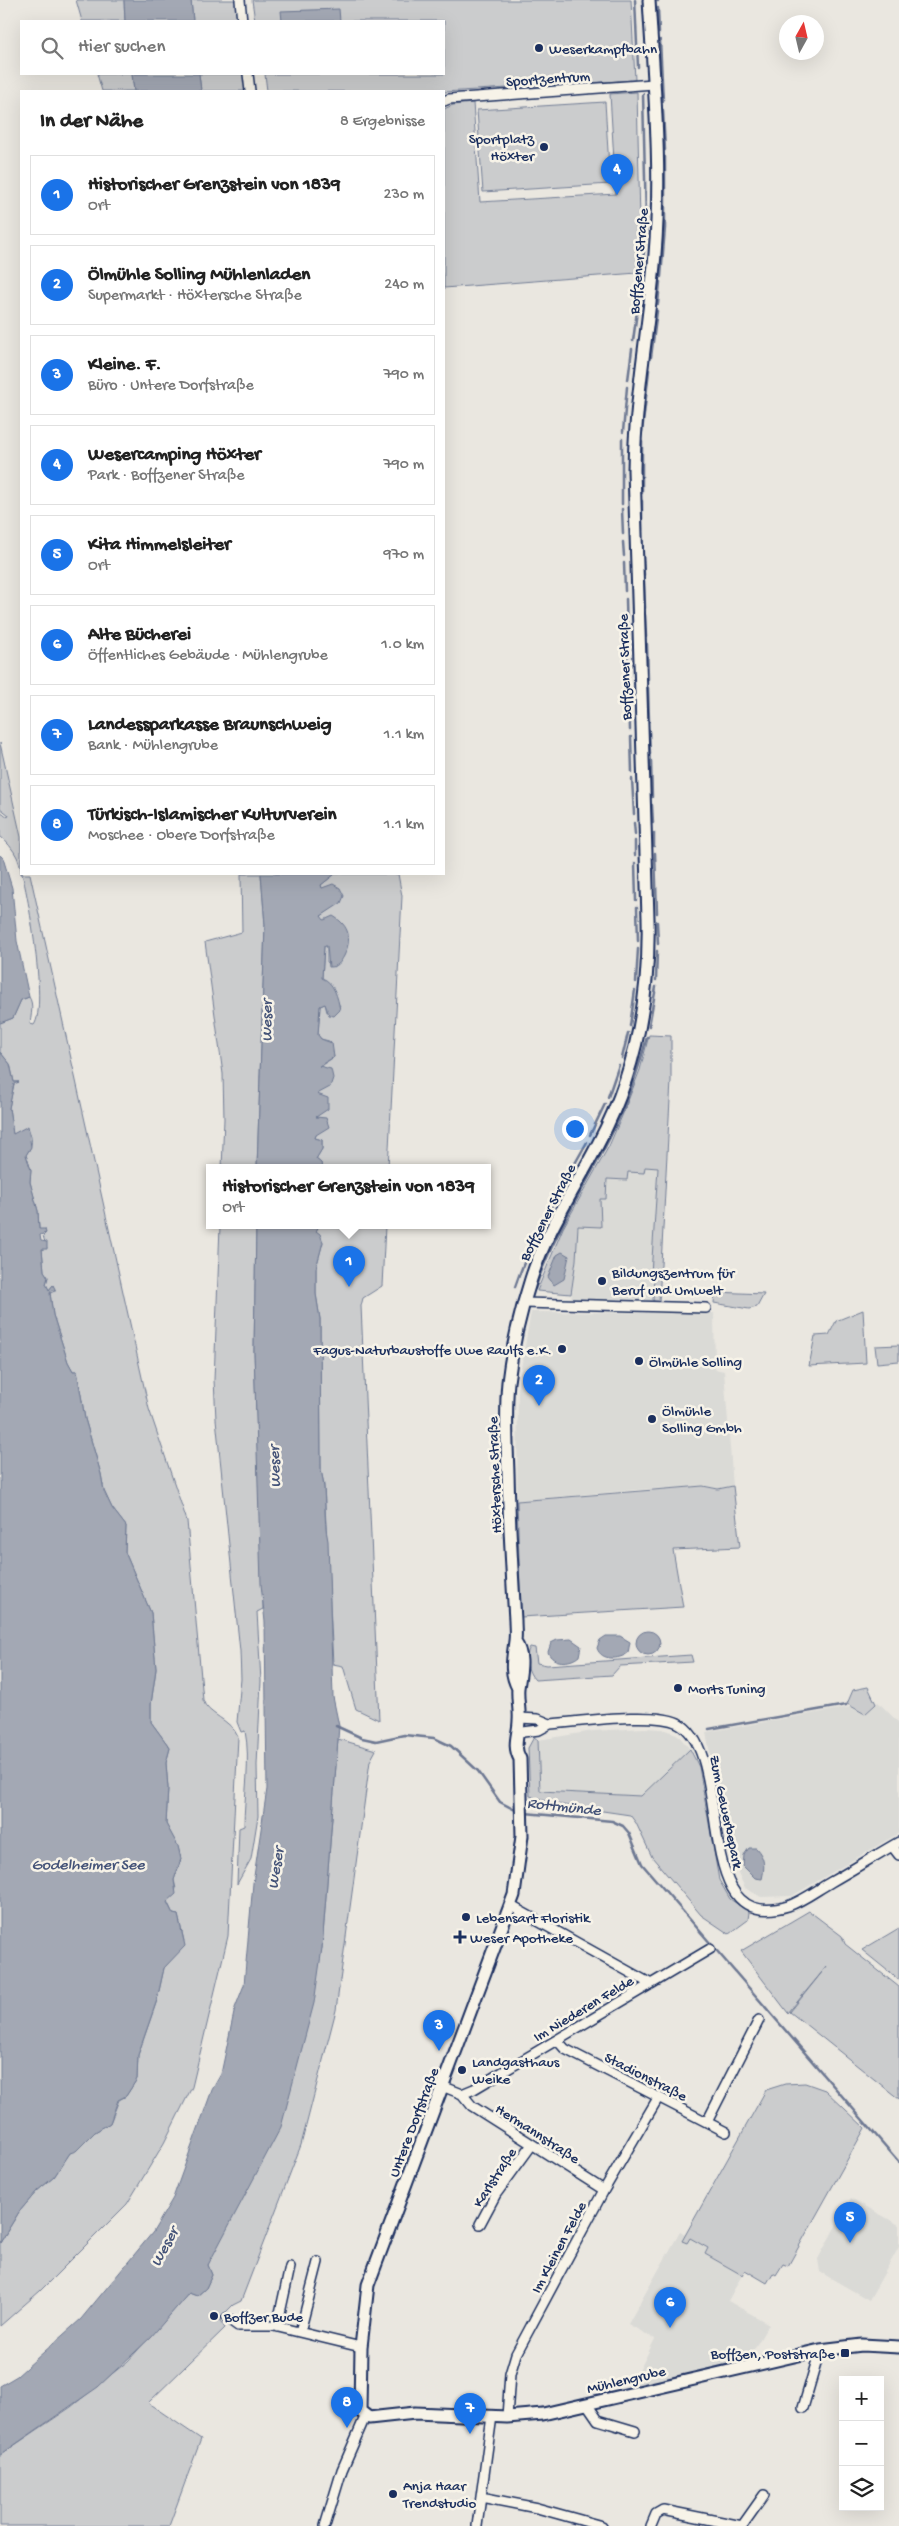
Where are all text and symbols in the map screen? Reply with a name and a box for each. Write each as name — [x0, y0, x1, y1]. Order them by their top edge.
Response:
north arrow — [779, 15, 824, 60]
search box — [20, 20, 445, 75]
icon: search — [38, 34, 66, 62]
text: Hier suchen — [78, 36, 165, 59]
place label: Weserkampfbahn — [549, 41, 657, 59]
marker: Weserkampfbahn — [533, 42, 545, 54]
street label: Sportzentrum — [506, 68, 591, 92]
text: In der Nähe — [40, 110, 143, 135]
text: 8 Ergebnisse — [340, 113, 425, 132]
place label: Sportplatz Höxter — [469, 131, 536, 166]
marker: Sportplatz Höxter — [538, 141, 550, 153]
pin: 4 — [601, 154, 633, 195]
text: Historischer Grenzstein von 1839 — [88, 174, 340, 197]
text: 1 — [54, 186, 60, 205]
text: 230 m — [384, 186, 424, 205]
text: Ort — [88, 197, 110, 216]
street label: Boffzener Straße — [626, 207, 654, 316]
text: Ölmühle Solling Mühlenladen — [88, 264, 310, 287]
text: 2 — [53, 276, 61, 295]
text: 240 m — [384, 276, 424, 295]
text: Supermarkt · Höxtersche Straße — [88, 287, 302, 306]
text: Kleine. F. — [88, 354, 162, 377]
text: 3 — [53, 366, 61, 385]
text: 790 m — [383, 366, 424, 385]
text: Büro · Untere Dorfstraße — [88, 377, 254, 396]
text: Wesercamping Höxter — [88, 444, 261, 467]
text: 4 — [53, 456, 61, 475]
text: 790 m — [383, 456, 424, 475]
text: Park · Boffzener Straße — [88, 467, 245, 486]
text: Kita Himmelsleiter — [88, 534, 231, 557]
text: 5 — [53, 546, 61, 565]
text: 970 m — [383, 546, 424, 565]
text: Ort — [88, 557, 110, 576]
street label: Boffzener Straße — [615, 613, 637, 721]
text: Alte Bücherei — [88, 624, 191, 647]
text: 6 — [53, 636, 61, 655]
text: 1.0 km — [381, 636, 424, 655]
text: Öffentliches Gebäude · Mühlengrube — [88, 647, 328, 666]
text: Landessparkasse Braunschweig — [88, 714, 331, 737]
text: 7 — [53, 726, 61, 745]
text: 1.1 km — [384, 726, 424, 745]
text: Bank · Mühlengrube — [88, 737, 218, 756]
text: Türkisch-Islamischer Kulturverein — [88, 804, 337, 827]
text: 8 — [53, 816, 61, 835]
text: 1.1 km — [384, 816, 424, 835]
text: Moschee · Obere Dorfstraße — [88, 827, 275, 846]
water label: Weser — [259, 997, 278, 1042]
your location — [562, 1116, 588, 1142]
street label: Boffzener Straße — [516, 1161, 581, 1265]
popup — [206, 1164, 491, 1229]
text: Historischer Grenzstein von 1839 — [222, 1176, 475, 1199]
text: Ort — [222, 1199, 244, 1218]
pin: 1 — [333, 1246, 365, 1287]
place label: Bildungszentrum für Beruf und Umwelt — [611, 1265, 736, 1300]
marker: Bildungszentrum für Beruf und Umwelt — [596, 1275, 608, 1287]
place label: Fagus-Naturbaustoffe Uwe Raulfs e.K. — [312, 1342, 552, 1360]
marker: Fagus-Naturbaustoffe Uwe Raulfs e.K. — [556, 1343, 568, 1355]
place label: Ölmühle Solling — [649, 1354, 742, 1372]
marker: Ölmühle Solling — [633, 1355, 645, 1367]
pin: 2 — [523, 1365, 555, 1406]
place label: Ölmühle Solling Gmbh — [662, 1403, 742, 1438]
marker: Ölmühle Solling Gmbh — [646, 1413, 658, 1425]
street label: Höxtersche Straße — [485, 1416, 507, 1534]
water label: Weser — [266, 1442, 287, 1488]
place label: Morts Tuning — [688, 1681, 766, 1699]
marker: Morts Tuning — [672, 1682, 684, 1694]
street label: Zum Gewerbepark — [704, 1754, 746, 1872]
water label: Rottmünde — [526, 1795, 602, 1822]
water label: Weser — [265, 1843, 291, 1891]
water label: Godelheimer See — [32, 1857, 145, 1876]
place label: Lebensart Floristik — [476, 1910, 591, 1928]
marker: Lebensart Floristik — [460, 1911, 472, 1923]
place label: Weser Apotheke — [470, 1930, 573, 1948]
marker: Weser Apotheke — [454, 1931, 466, 1943]
street label: Im Niederen Felde — [530, 1972, 638, 2047]
pin: 3 — [423, 2010, 455, 2051]
street label: Stadionstraße — [601, 2049, 690, 2106]
place label: Landgasthaus Weike — [472, 2054, 560, 2089]
marker: Landgasthaus Weike — [456, 2064, 468, 2076]
street label: Untere Dorfstraße — [386, 2065, 444, 2180]
street label: Hermannstraße — [491, 2101, 583, 2169]
street label: Karlstraße — [470, 2145, 522, 2211]
street label: Im Kleinen Felde — [528, 2199, 592, 2297]
pin: 5 — [834, 2202, 866, 2243]
water label: Weser — [148, 2222, 186, 2271]
pin: 6 — [654, 2287, 686, 2328]
place label: Boffzer Bude — [223, 2309, 303, 2327]
marker: Boffzer Bude — [208, 2310, 220, 2322]
place label: Boffzen, Poststraße — [710, 2346, 835, 2364]
marker: Boffzen, Poststraße — [839, 2347, 851, 2359]
street label: Mühlengrube — [585, 2363, 668, 2399]
map controls — [839, 2376, 884, 2511]
button: + — [839, 2376, 884, 2421]
pin: 8 — [331, 2387, 363, 2428]
pin: 7 — [454, 2393, 486, 2434]
button: − — [839, 2421, 884, 2466]
button: layers — [839, 2466, 884, 2511]
place label: Anja Haar Trendstudio — [402, 2478, 476, 2513]
marker: Anja Haar Trendstudio — [387, 2488, 399, 2500]

